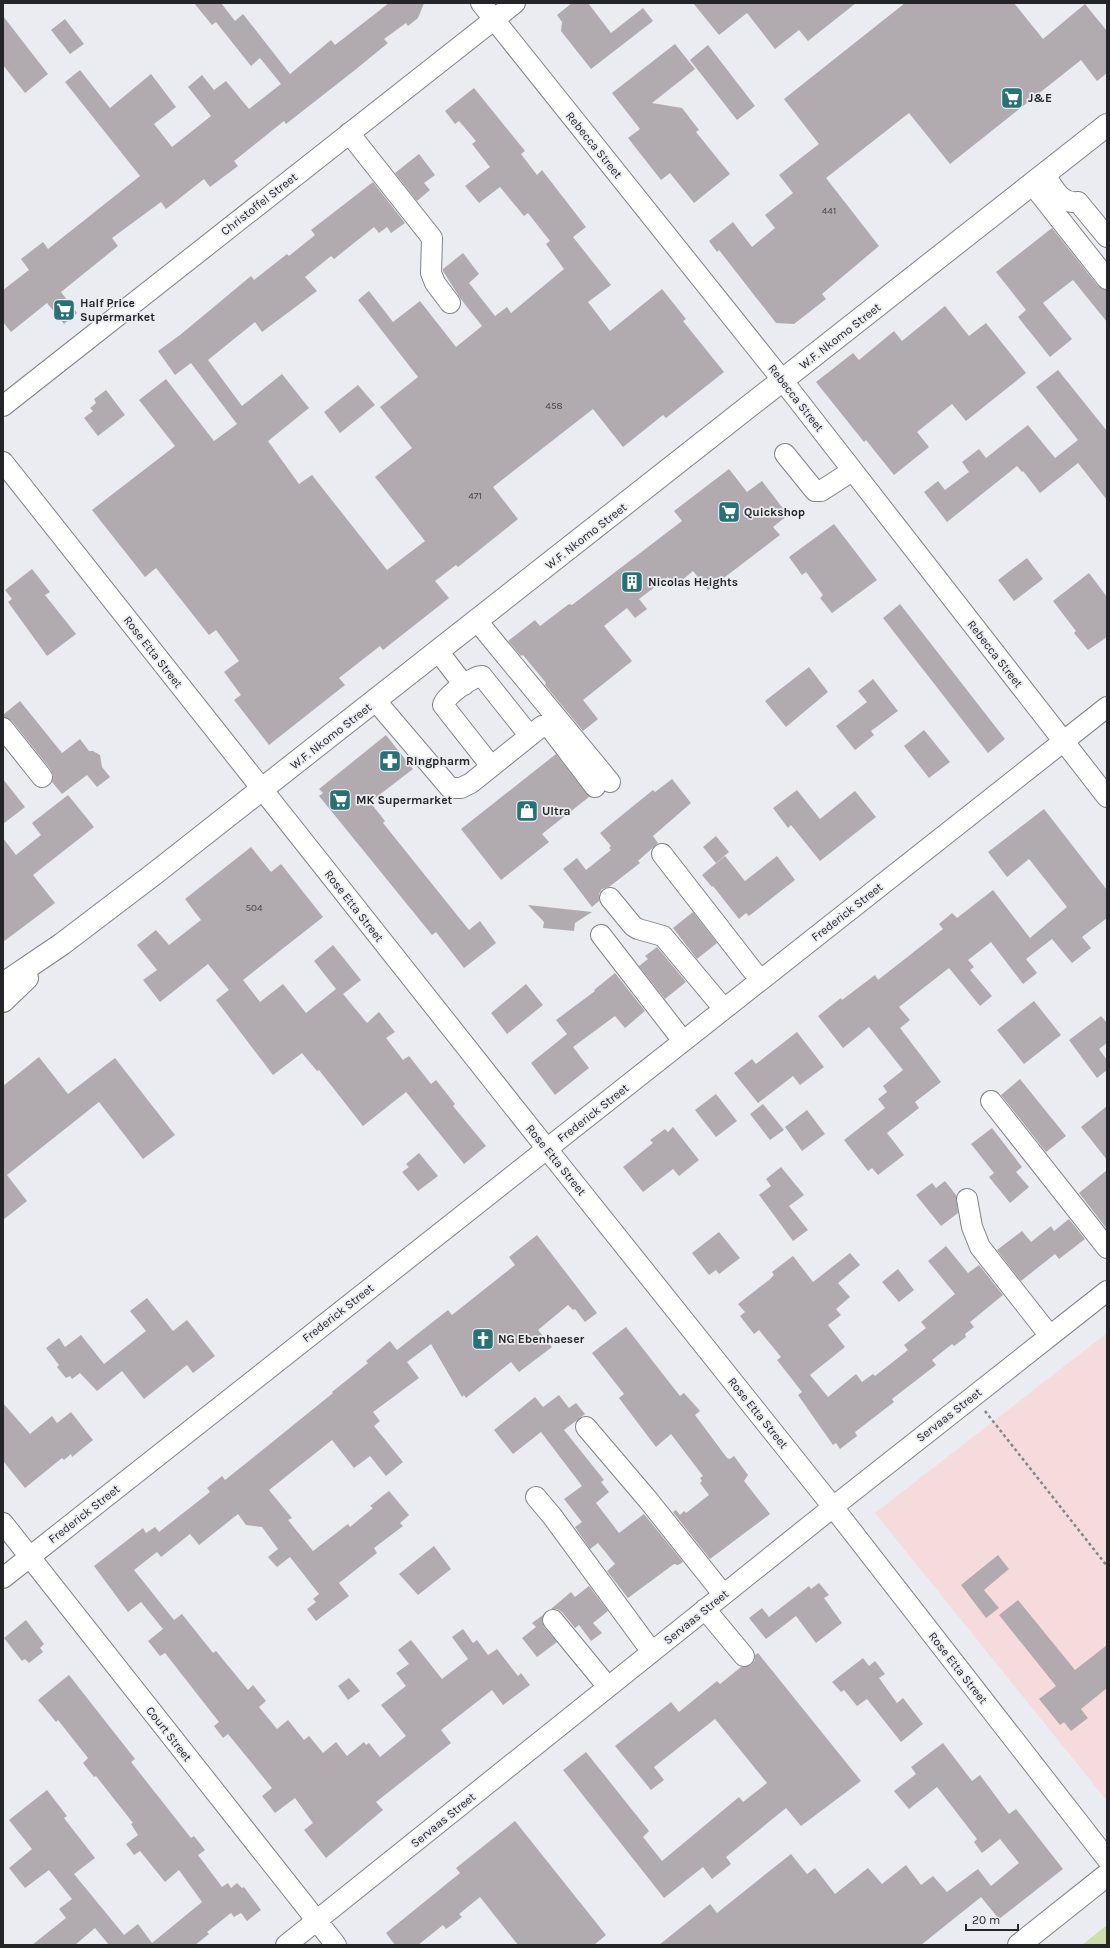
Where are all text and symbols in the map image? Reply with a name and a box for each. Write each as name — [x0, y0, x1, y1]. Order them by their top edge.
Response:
supermarket icon: J&E — [999, 85, 1025, 111]
place label: J&E — [1028, 91, 1052, 105]
street label: Rebecca Street — [563, 109, 625, 181]
street label: Christoffel Street — [218, 169, 301, 238]
house number: 441 — [822, 205, 836, 217]
place label: Half Price Supermarket — [80, 296, 155, 324]
supermarket icon: Half Price Supermarket — [51, 297, 77, 323]
street label: W.F. Nkomo Street — [797, 300, 884, 372]
street label: Rebecca Street — [765, 362, 827, 435]
house number: 458 — [545, 400, 563, 412]
house number: 471 — [468, 490, 482, 502]
supermarket icon: Quickshop — [716, 499, 742, 525]
street label: W.F. Nkomo Street — [543, 500, 630, 572]
place label: Quickshop — [744, 505, 805, 519]
building icon: Nicolas Heights — [619, 569, 645, 595]
place label: Nicolas Heights — [648, 575, 738, 589]
street label: Rose Etta Street — [121, 613, 186, 691]
street label: Rebecca Street — [964, 618, 1026, 691]
street label: W.F. Nkomo Street — [288, 700, 375, 772]
pharmacy icon: Ringpharm — [377, 748, 403, 774]
place label: Ringpharm — [406, 754, 470, 768]
supermarket icon: MK Supermarket — [327, 787, 353, 813]
place label: MK Supermarket — [356, 793, 453, 807]
shop icon: Ultra — [514, 798, 540, 824]
place label: Ultra — [542, 804, 570, 818]
street label: Rose Etta Street — [322, 867, 387, 945]
street label: Frederick Street — [809, 879, 886, 944]
house number: 504 — [245, 902, 263, 914]
street label: Frederick Street — [555, 1080, 632, 1145]
street label: Rose Etta Street — [523, 1122, 589, 1199]
street label: Frederick Street — [300, 1280, 377, 1345]
church icon: NG Ebenhaeser — [470, 1326, 496, 1352]
place label: NG Ebenhaeser — [498, 1332, 585, 1346]
street label: Rose Etta Street — [725, 1375, 791, 1452]
street label: Servaas Street — [914, 1385, 985, 1445]
street label: Frederick Street — [46, 1481, 123, 1546]
street label: Servaas Street — [661, 1586, 732, 1647]
street label: Rose Etta Street — [926, 1629, 991, 1707]
street label: Court Street — [143, 1704, 195, 1765]
street label: Servaas Street — [408, 1789, 479, 1850]
scale bar — [966, 1906, 1018, 1932]
text: 20 m — [972, 1913, 1000, 1927]

